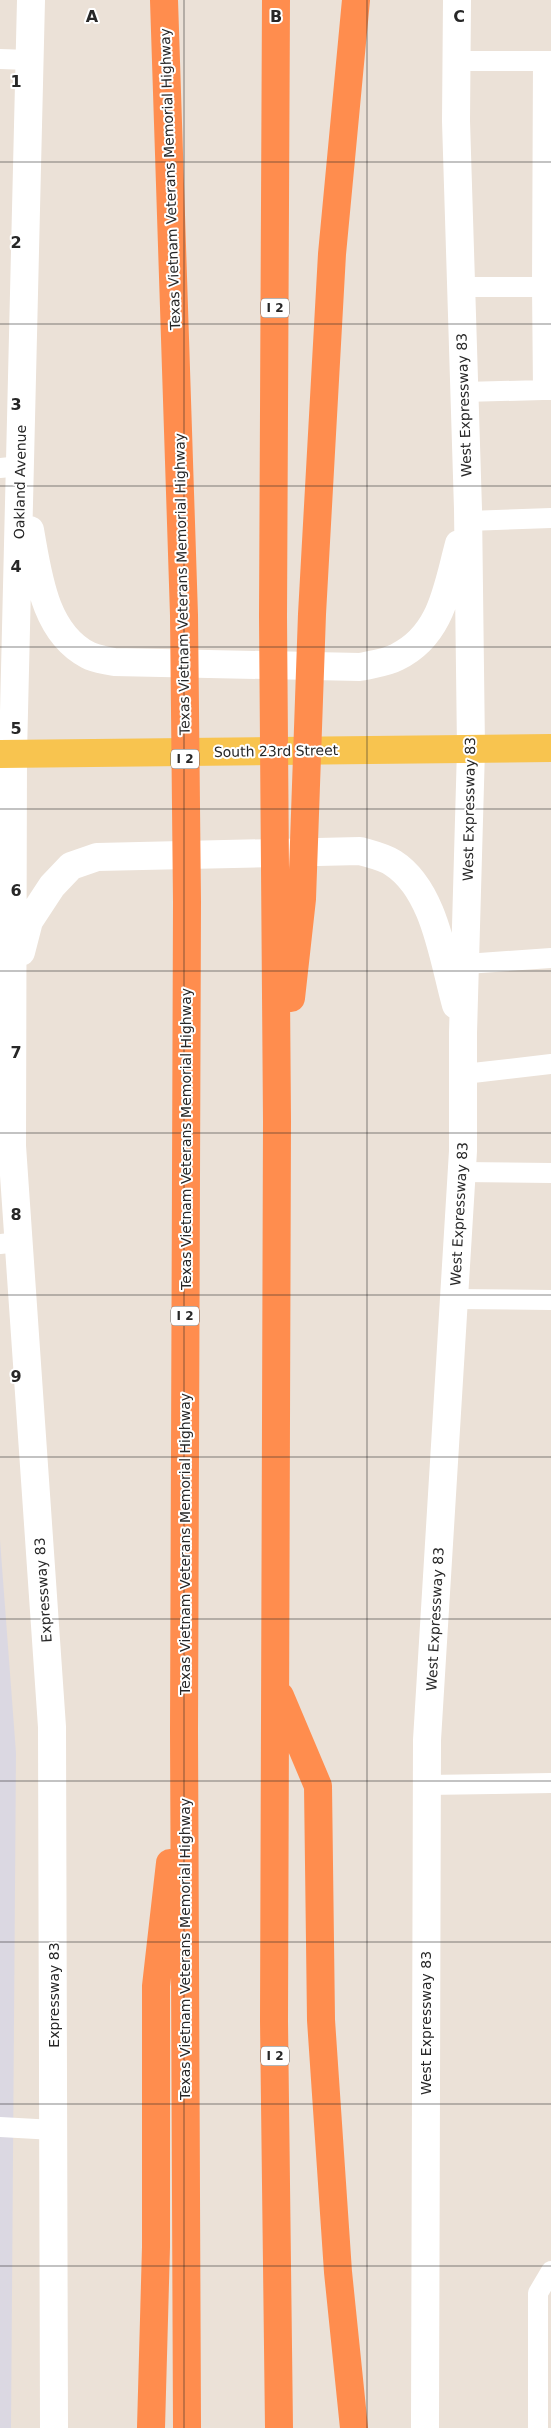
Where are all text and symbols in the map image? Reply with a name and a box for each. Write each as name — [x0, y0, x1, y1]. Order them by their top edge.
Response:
text: A — [86, 7, 99, 26]
text: B — [270, 7, 282, 26]
text: C — [453, 7, 465, 26]
street label: Texas Vietnam Veterans Memorial Highway — [157, 28, 183, 331]
text: 1 — [10, 72, 22, 91]
text: 2 — [10, 233, 22, 252]
road number: I 2 — [261, 298, 289, 318]
street label: West Expressway 83 — [453, 333, 475, 477]
text: 3 — [10, 395, 22, 414]
street label: Oakland Avenue — [11, 425, 29, 539]
street label: Texas Vietnam Veterans Memorial Highway — [171, 433, 193, 736]
text: 4 — [10, 557, 22, 576]
text: 5 — [10, 719, 22, 738]
street label: West Expressway 83 — [460, 737, 478, 881]
street label: South 23rd Street — [214, 742, 339, 760]
road number: I 2 — [171, 750, 199, 769]
text: 6 — [10, 881, 22, 900]
street label: Texas Vietnam Veterans Memorial Highway — [178, 988, 194, 1291]
text: 7 — [10, 1043, 22, 1062]
street label: West Expressway 83 — [447, 1142, 471, 1286]
text: 8 — [10, 1205, 22, 1224]
road number: I 2 — [171, 1306, 199, 1325]
text: 9 — [10, 1367, 22, 1386]
street label: Texas Vietnam Veterans Memorial Highway — [177, 1393, 193, 1696]
street label: Expressway 83 — [31, 1537, 55, 1643]
street label: West Expressway 83 — [423, 1547, 447, 1691]
street label: Texas Vietnam Veterans Memorial Highway — [177, 1798, 193, 2101]
street label: Expressway 83 — [46, 1942, 62, 2048]
street label: West Expressway 83 — [418, 1951, 434, 2095]
road number: I 2 — [261, 2046, 289, 2066]

